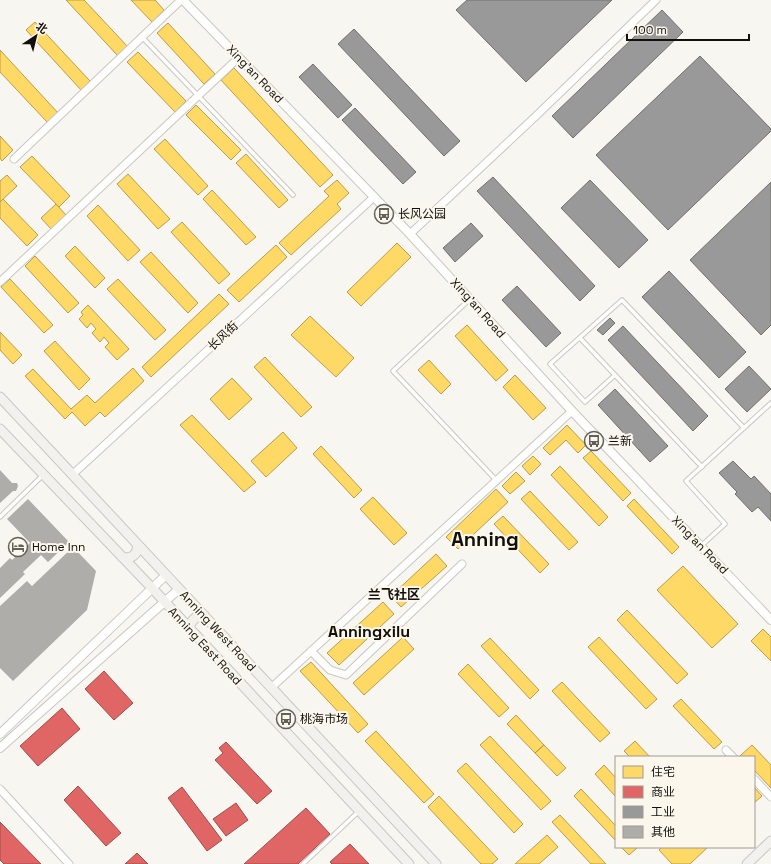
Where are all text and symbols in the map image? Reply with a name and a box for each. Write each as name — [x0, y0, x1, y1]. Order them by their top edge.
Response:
north arrow — [16, 16, 56, 56]
scale bar — [627, 16, 749, 42]
text: 北 — [33, 19, 50, 37]
text: 100 m — [633, 22, 667, 38]
street label: Xing'an Road — [223, 41, 287, 107]
bus stop icon: 长风公园 — [373, 203, 395, 225]
place label: 长风公园 — [398, 206, 446, 222]
street label: Xing'an Road — [447, 275, 509, 341]
street label: 长风街 — [204, 318, 242, 354]
bus stop icon: 兰新 — [583, 430, 605, 452]
place label: 兰新 — [608, 433, 632, 449]
street label: Xing'an Road — [668, 512, 732, 578]
district label: Anning — [451, 526, 519, 552]
hotel icon: Home Inn — [7, 536, 29, 558]
place label: Home Inn — [32, 539, 85, 555]
district label: 兰飞社区 — [368, 586, 420, 603]
street label: Anning West Road — [176, 587, 260, 675]
street label: Anning East Road — [165, 604, 245, 688]
district label: Anningxilu — [328, 621, 410, 642]
bus stop icon: 桃海市场 — [275, 708, 297, 730]
place label: 桃海市场 — [300, 711, 348, 727]
legend — [615, 756, 755, 848]
text: 住宅 — [651, 764, 675, 780]
text: 商业 — [651, 784, 675, 800]
text: 工业 — [651, 804, 675, 820]
text: 其他 — [651, 824, 675, 840]

